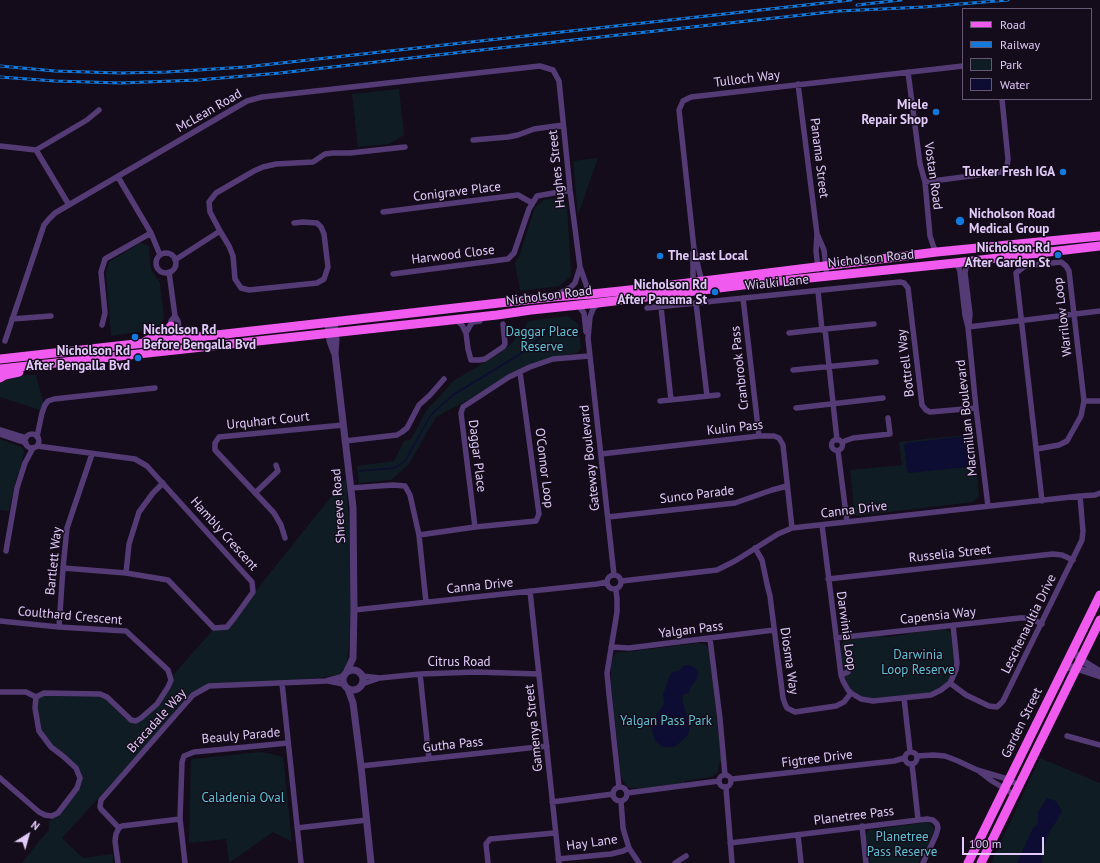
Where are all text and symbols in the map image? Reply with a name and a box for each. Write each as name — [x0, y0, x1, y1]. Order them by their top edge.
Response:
legend — [962, 8, 1092, 100]
text: Road — [1000, 17, 1025, 32]
text: Railway — [1000, 37, 1040, 52]
text: Park — [1000, 57, 1022, 72]
street label: Tulloch Way — [713, 67, 781, 91]
text: Water — [1000, 77, 1030, 92]
street label: McLean Road — [173, 86, 245, 136]
place label: Miele Repair Shop — [861, 97, 928, 128]
marker: Miele Repair Shop — [931, 107, 941, 117]
street label: Panama Street — [806, 117, 832, 199]
street label: Hughes Street — [545, 129, 569, 209]
street label: Vostan Road — [921, 141, 945, 211]
place label: Tucker Fresh IGA — [963, 164, 1055, 180]
marker: Tucker Fresh IGA — [1058, 167, 1068, 177]
street label: Conigrave Place — [412, 179, 502, 205]
place label: Nicholson Road Medical Group — [969, 206, 1055, 237]
marker: Nicholson Road Medical Group — [954, 215, 966, 227]
place label: Nicholson Rd After Garden St — [965, 240, 1050, 271]
street label: Harwood Close — [411, 242, 495, 268]
street label: Nicholson Road — [827, 247, 915, 271]
place label: The Last Local — [668, 248, 748, 264]
marker: Nicholson Rd After Garden St — [1053, 250, 1063, 260]
marker: The Last Local — [655, 251, 665, 261]
street label: Wialki Lane — [744, 272, 810, 294]
place label: Nicholson Rd After Panama St — [617, 277, 707, 308]
street label: Warrilow Loop — [1050, 277, 1076, 357]
street label: Nicholson Road — [505, 283, 593, 309]
marker: Nicholson Rd After Panama St — [710, 287, 720, 297]
place label: Nicholson Rd Before Bengalla Bvd — [143, 322, 256, 353]
park label: Daggar Place Reserve — [506, 324, 578, 355]
street label: Cranbrook Pass — [728, 325, 752, 411]
street label: Bottrell Way — [894, 328, 918, 398]
marker: Nicholson Rd Before Bengalla Bvd — [130, 332, 140, 342]
place label: Nicholson Rd After Bengalla Bvd — [26, 343, 130, 374]
marker: Nicholson Rd After Bengalla Bvd — [133, 353, 143, 363]
street label: Macmillan Boulevard — [953, 359, 981, 477]
street label: Gateway Boulevard — [577, 404, 603, 512]
street label: Urquhart Court — [226, 409, 310, 433]
street label: Kulin Pass — [706, 417, 764, 439]
street label: Daggar Place — [465, 419, 489, 493]
street label: O'Connor Loop — [531, 427, 557, 509]
street label: Shreeve Road — [329, 468, 349, 544]
street label: Sunco Parade — [659, 483, 735, 507]
street label: Hambly Crescent — [187, 494, 261, 574]
street label: Canna Drive — [820, 498, 888, 522]
street label: Bartlett Way — [43, 526, 65, 596]
street label: Russelia Street — [908, 542, 992, 566]
street label: Leschenaultia Drive — [998, 572, 1060, 676]
street label: Canna Drive — [446, 575, 514, 597]
street label: Darwinia Loop — [833, 590, 859, 672]
street label: Coulthard Crescent — [17, 604, 123, 628]
street label: Capensia Way — [899, 604, 977, 628]
street label: Yalgan Pass — [658, 618, 724, 642]
street label: Diosma Way — [777, 626, 801, 696]
park label: Darwinia Loop Reserve — [881, 647, 955, 678]
street label: Citrus Road — [427, 654, 491, 670]
street label: Gamenya Street — [522, 683, 546, 773]
street label: Garden Street — [998, 685, 1046, 761]
street label: Bracadale Way — [124, 686, 190, 756]
park label: Yalgan Pass Park — [620, 713, 712, 729]
street label: Beauly Parade — [201, 725, 281, 747]
street label: Gutha Pass — [422, 734, 484, 756]
street label: Figtree Drive — [780, 747, 854, 771]
park label: Caladenia Oval — [201, 790, 285, 806]
street label: Planetree Pass — [813, 803, 895, 829]
north arrow — [8, 815, 48, 855]
text: N — [28, 818, 42, 833]
park label: Planetree Pass Reserve — [867, 829, 937, 860]
scale bar — [964, 829, 1046, 855]
street label: Hay Lane — [565, 832, 619, 854]
text: 100 m — [969, 836, 1002, 851]

